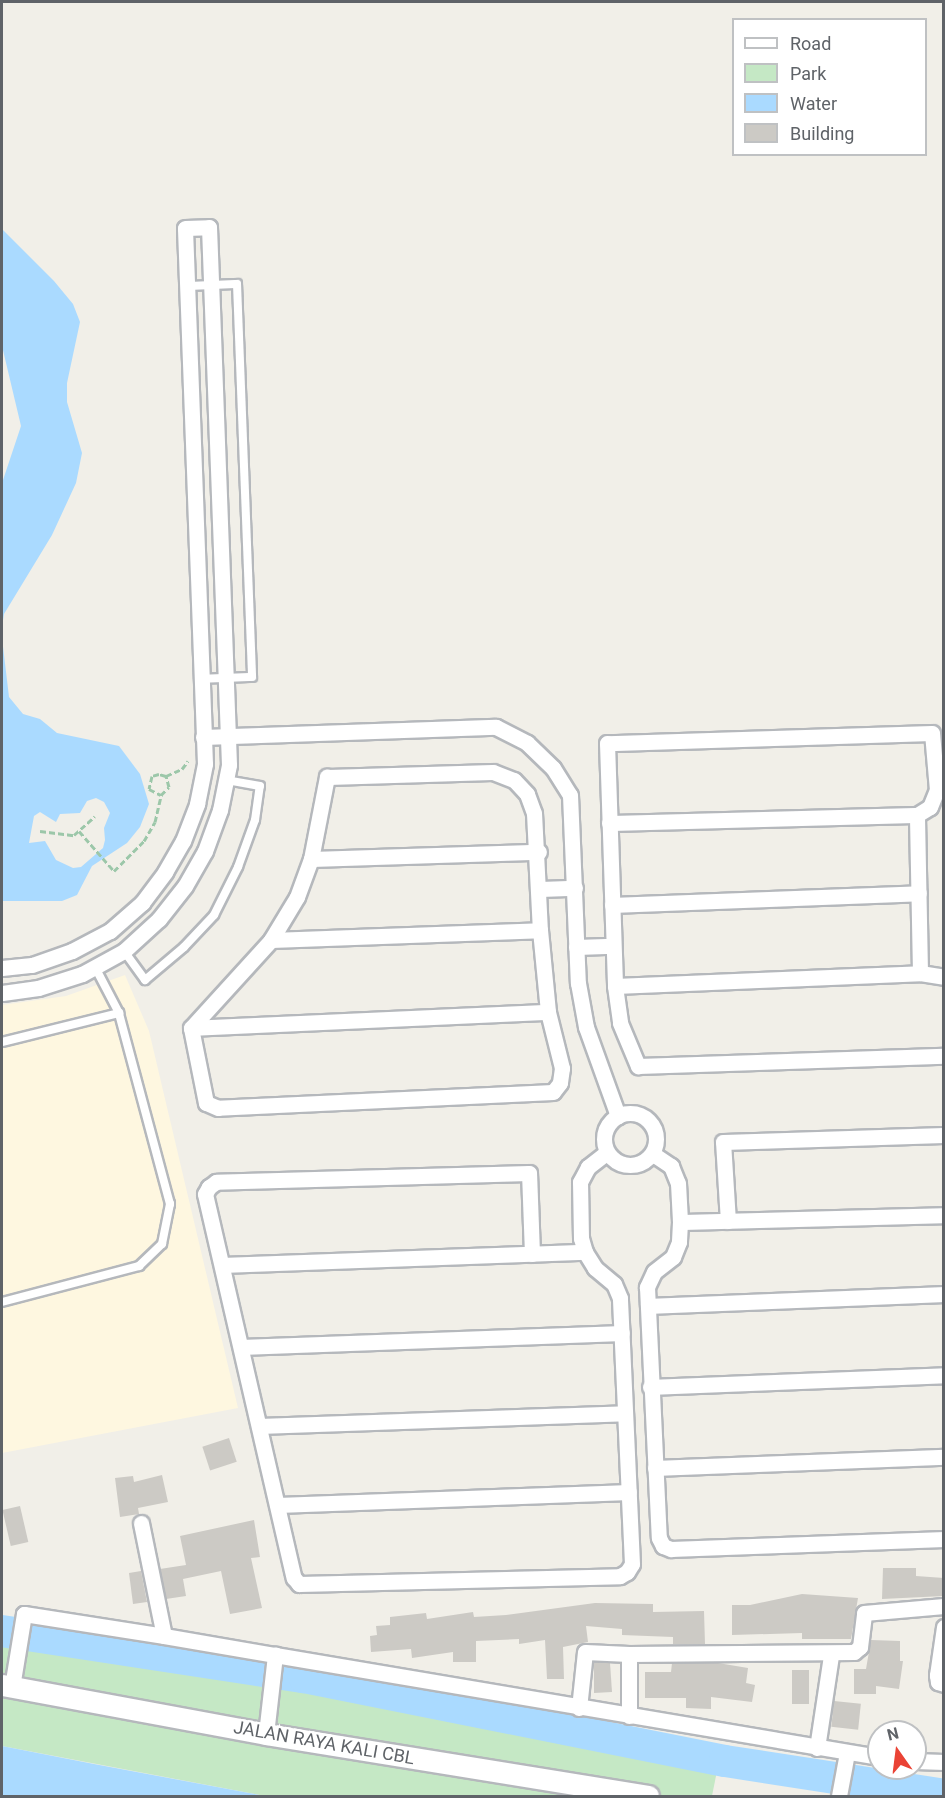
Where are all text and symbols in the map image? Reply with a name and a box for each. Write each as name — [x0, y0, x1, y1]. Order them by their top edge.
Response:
legend — [732, 18, 927, 156]
text: Road — [790, 33, 831, 54]
text: Park — [790, 63, 826, 84]
text: Water — [790, 93, 837, 114]
text: Building — [790, 123, 854, 144]
street label: JALAN RAYA KALI CBL — [232, 1716, 416, 1770]
north arrow — [867, 1720, 927, 1780]
text: N — [885, 1723, 901, 1745]

